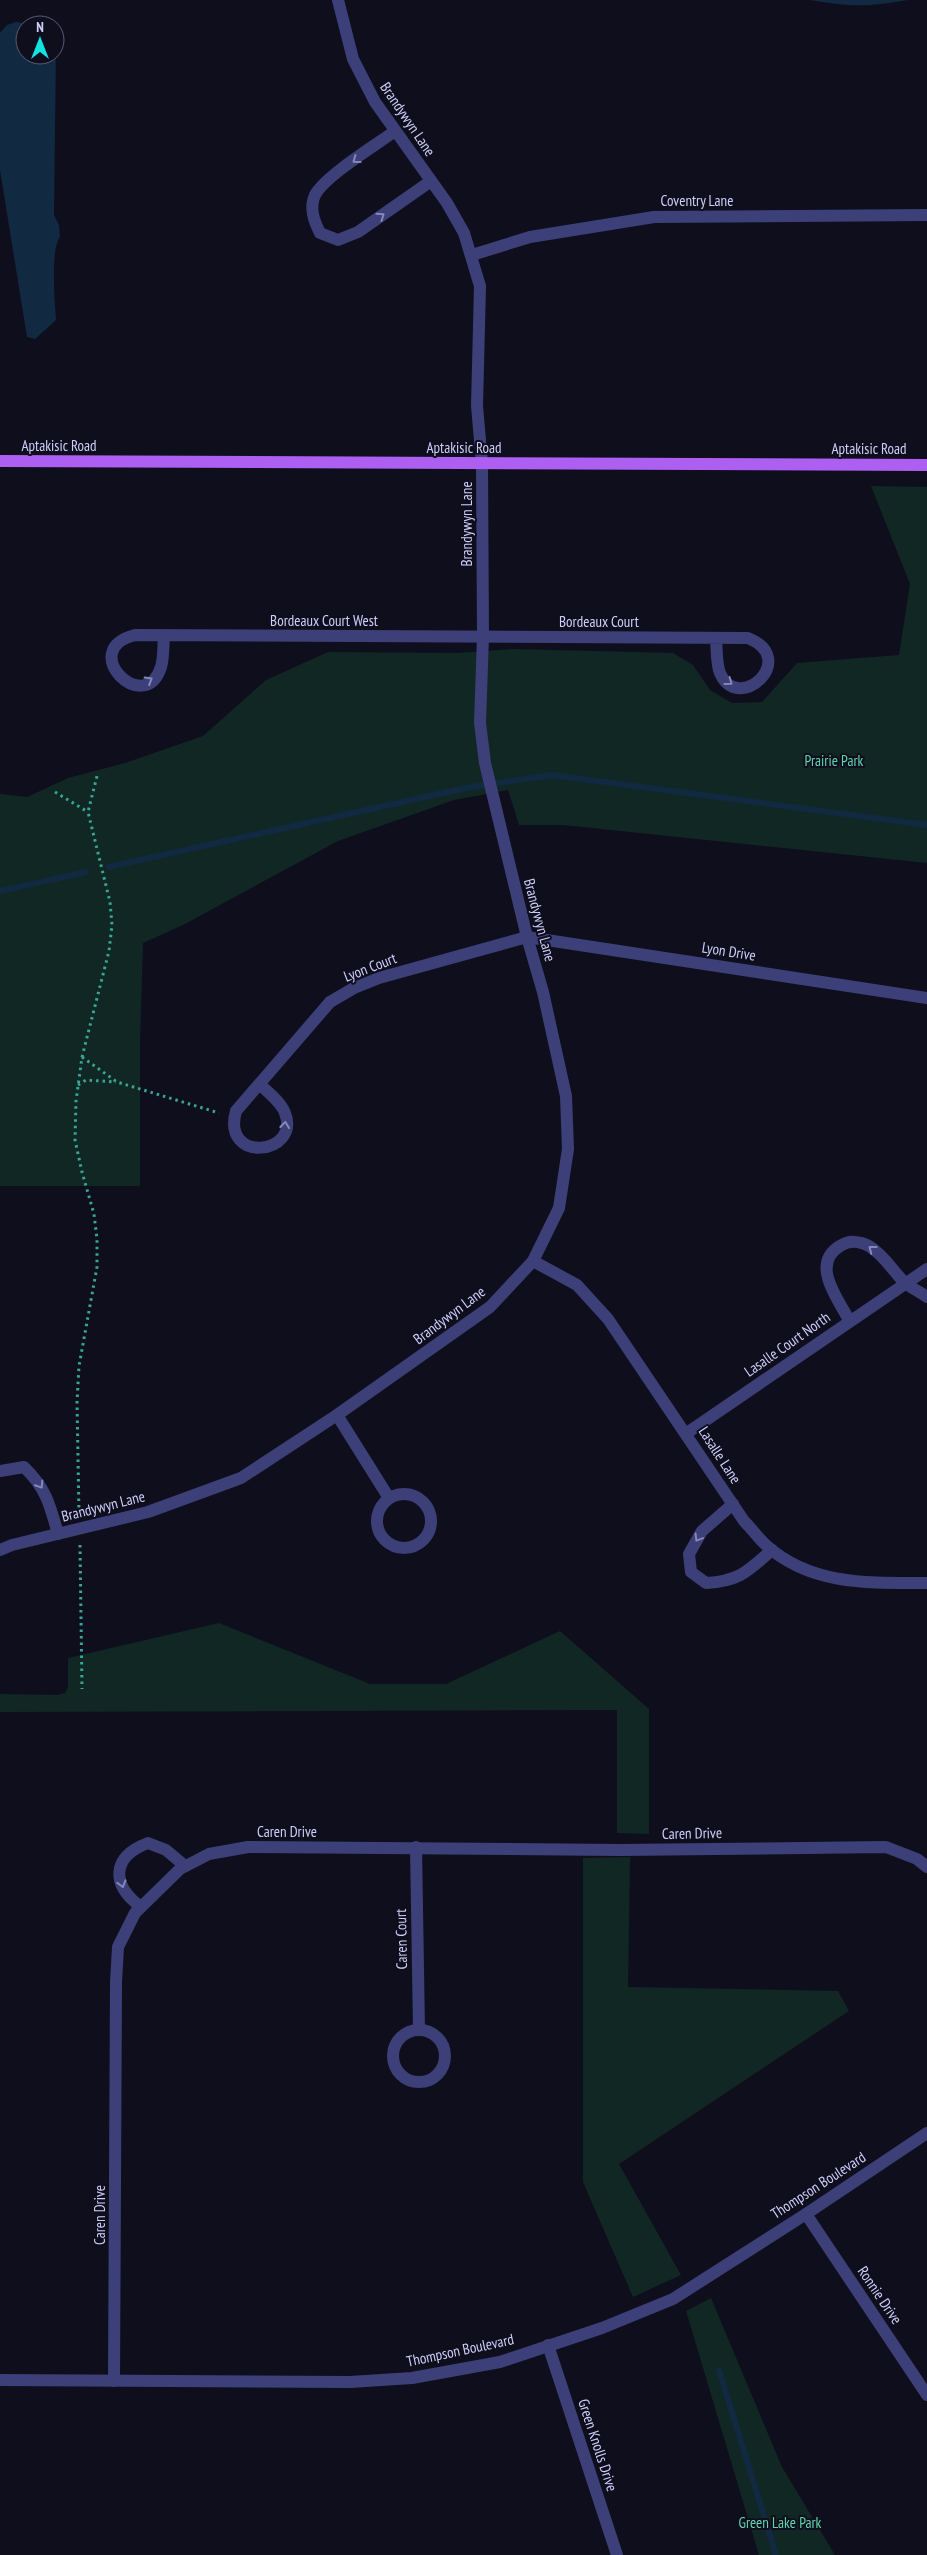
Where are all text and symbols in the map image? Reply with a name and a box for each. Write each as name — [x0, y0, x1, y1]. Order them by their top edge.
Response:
north arrow — [15, 15, 65, 65]
text: N — [36, 18, 44, 36]
street label: Brandywyn Lane — [376, 78, 440, 160]
one-way arrow — [353, 154, 362, 162]
street label: Coventry Lane — [661, 191, 733, 210]
one-way arrow — [375, 213, 385, 222]
street label: Aptakisic Road — [22, 436, 96, 455]
street label: Aptakisic Road — [427, 438, 501, 457]
street label: Aptakisic Road — [832, 439, 906, 458]
street label: Brandywyn Lane — [457, 481, 476, 567]
street label: Bordeaux Court West — [270, 611, 378, 630]
street label: Bordeaux Court — [559, 612, 639, 631]
one-way arrow — [144, 676, 153, 686]
one-way arrow — [723, 676, 733, 685]
park label: Prairie Park — [805, 751, 864, 770]
street label: Brandywyn Lane — [520, 876, 560, 964]
street label: Lyon Drive — [701, 937, 757, 965]
street label: Lyon Court — [341, 948, 399, 986]
one-way arrow — [279, 1121, 290, 1129]
one-way arrow — [868, 1246, 877, 1255]
street label: Brandywyn Lane — [409, 1282, 489, 1348]
street label: Lasalle Court North — [740, 1307, 834, 1381]
street label: Lasalle Lane — [695, 1423, 745, 1487]
one-way arrow — [33, 1480, 43, 1489]
street label: Brandywyn Lane — [59, 1486, 147, 1526]
one-way arrow — [695, 1532, 705, 1541]
street label: Caren Drive — [257, 1822, 317, 1841]
street label: Caren Drive — [662, 1823, 722, 1843]
one-way arrow — [117, 1879, 127, 1888]
street label: Caren Court — [391, 1908, 411, 1970]
street label: Thompson Boulevard — [767, 2147, 869, 2223]
street label: Caren Drive — [90, 2185, 109, 2245]
street label: Ronnie Drive — [854, 2262, 906, 2328]
street label: Thompson Boulevard — [405, 2329, 515, 2371]
street label: Green Knolls Drive — [574, 2396, 622, 2494]
park label: Green Lake Park — [739, 2513, 822, 2532]

